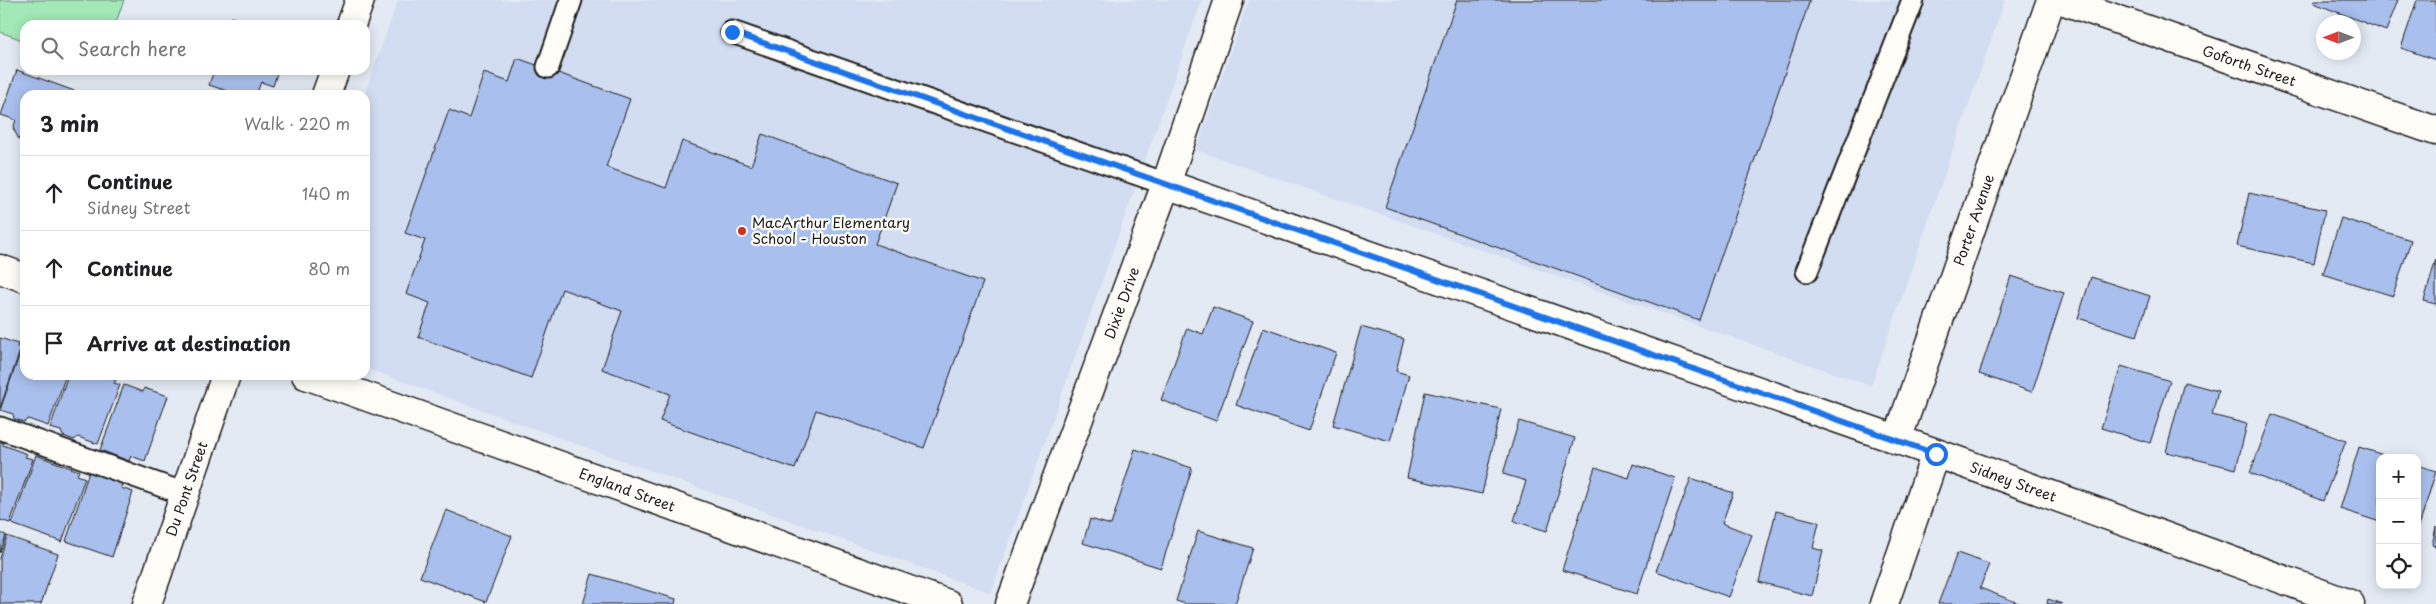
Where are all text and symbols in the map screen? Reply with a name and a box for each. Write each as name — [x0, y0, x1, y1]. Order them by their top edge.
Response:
north arrow — [2316, 15, 2361, 60]
search box — [20, 20, 370, 75]
route end — [721, 21, 744, 44]
icon: search — [38, 34, 66, 62]
text: Search here — [78, 34, 187, 62]
street label: Goforth Street — [2200, 40, 2299, 91]
text: 3 min — [40, 107, 99, 139]
text: Walk · 220 m — [244, 111, 350, 135]
text: Continue — [87, 167, 173, 195]
street label: Porter Avenue — [1948, 171, 1999, 268]
icon: ahead — [40, 179, 68, 207]
text: 140 m — [302, 181, 350, 205]
text: Sidney Street — [87, 195, 190, 219]
place label: MacArthur Elementary School - Houston — [752, 212, 910, 249]
marker: MacArthur Elementary School - Houston — [736, 225, 748, 237]
icon: ahead — [40, 254, 68, 282]
text: Continue — [87, 254, 173, 282]
text: 80 m — [308, 256, 350, 280]
street label: Dixie Drive — [1099, 264, 1144, 342]
icon: arrive — [40, 329, 68, 357]
text: Arrive at destination — [87, 329, 291, 357]
street label: Du Pont Street — [160, 438, 213, 539]
route start — [1925, 443, 1948, 466]
map controls — [2376, 454, 2421, 589]
button: + — [2376, 454, 2421, 499]
street label: Sidney Street — [1967, 456, 2059, 507]
street label: England Street — [576, 462, 678, 517]
button: − — [2376, 499, 2421, 544]
button: locate — [2376, 544, 2421, 589]

